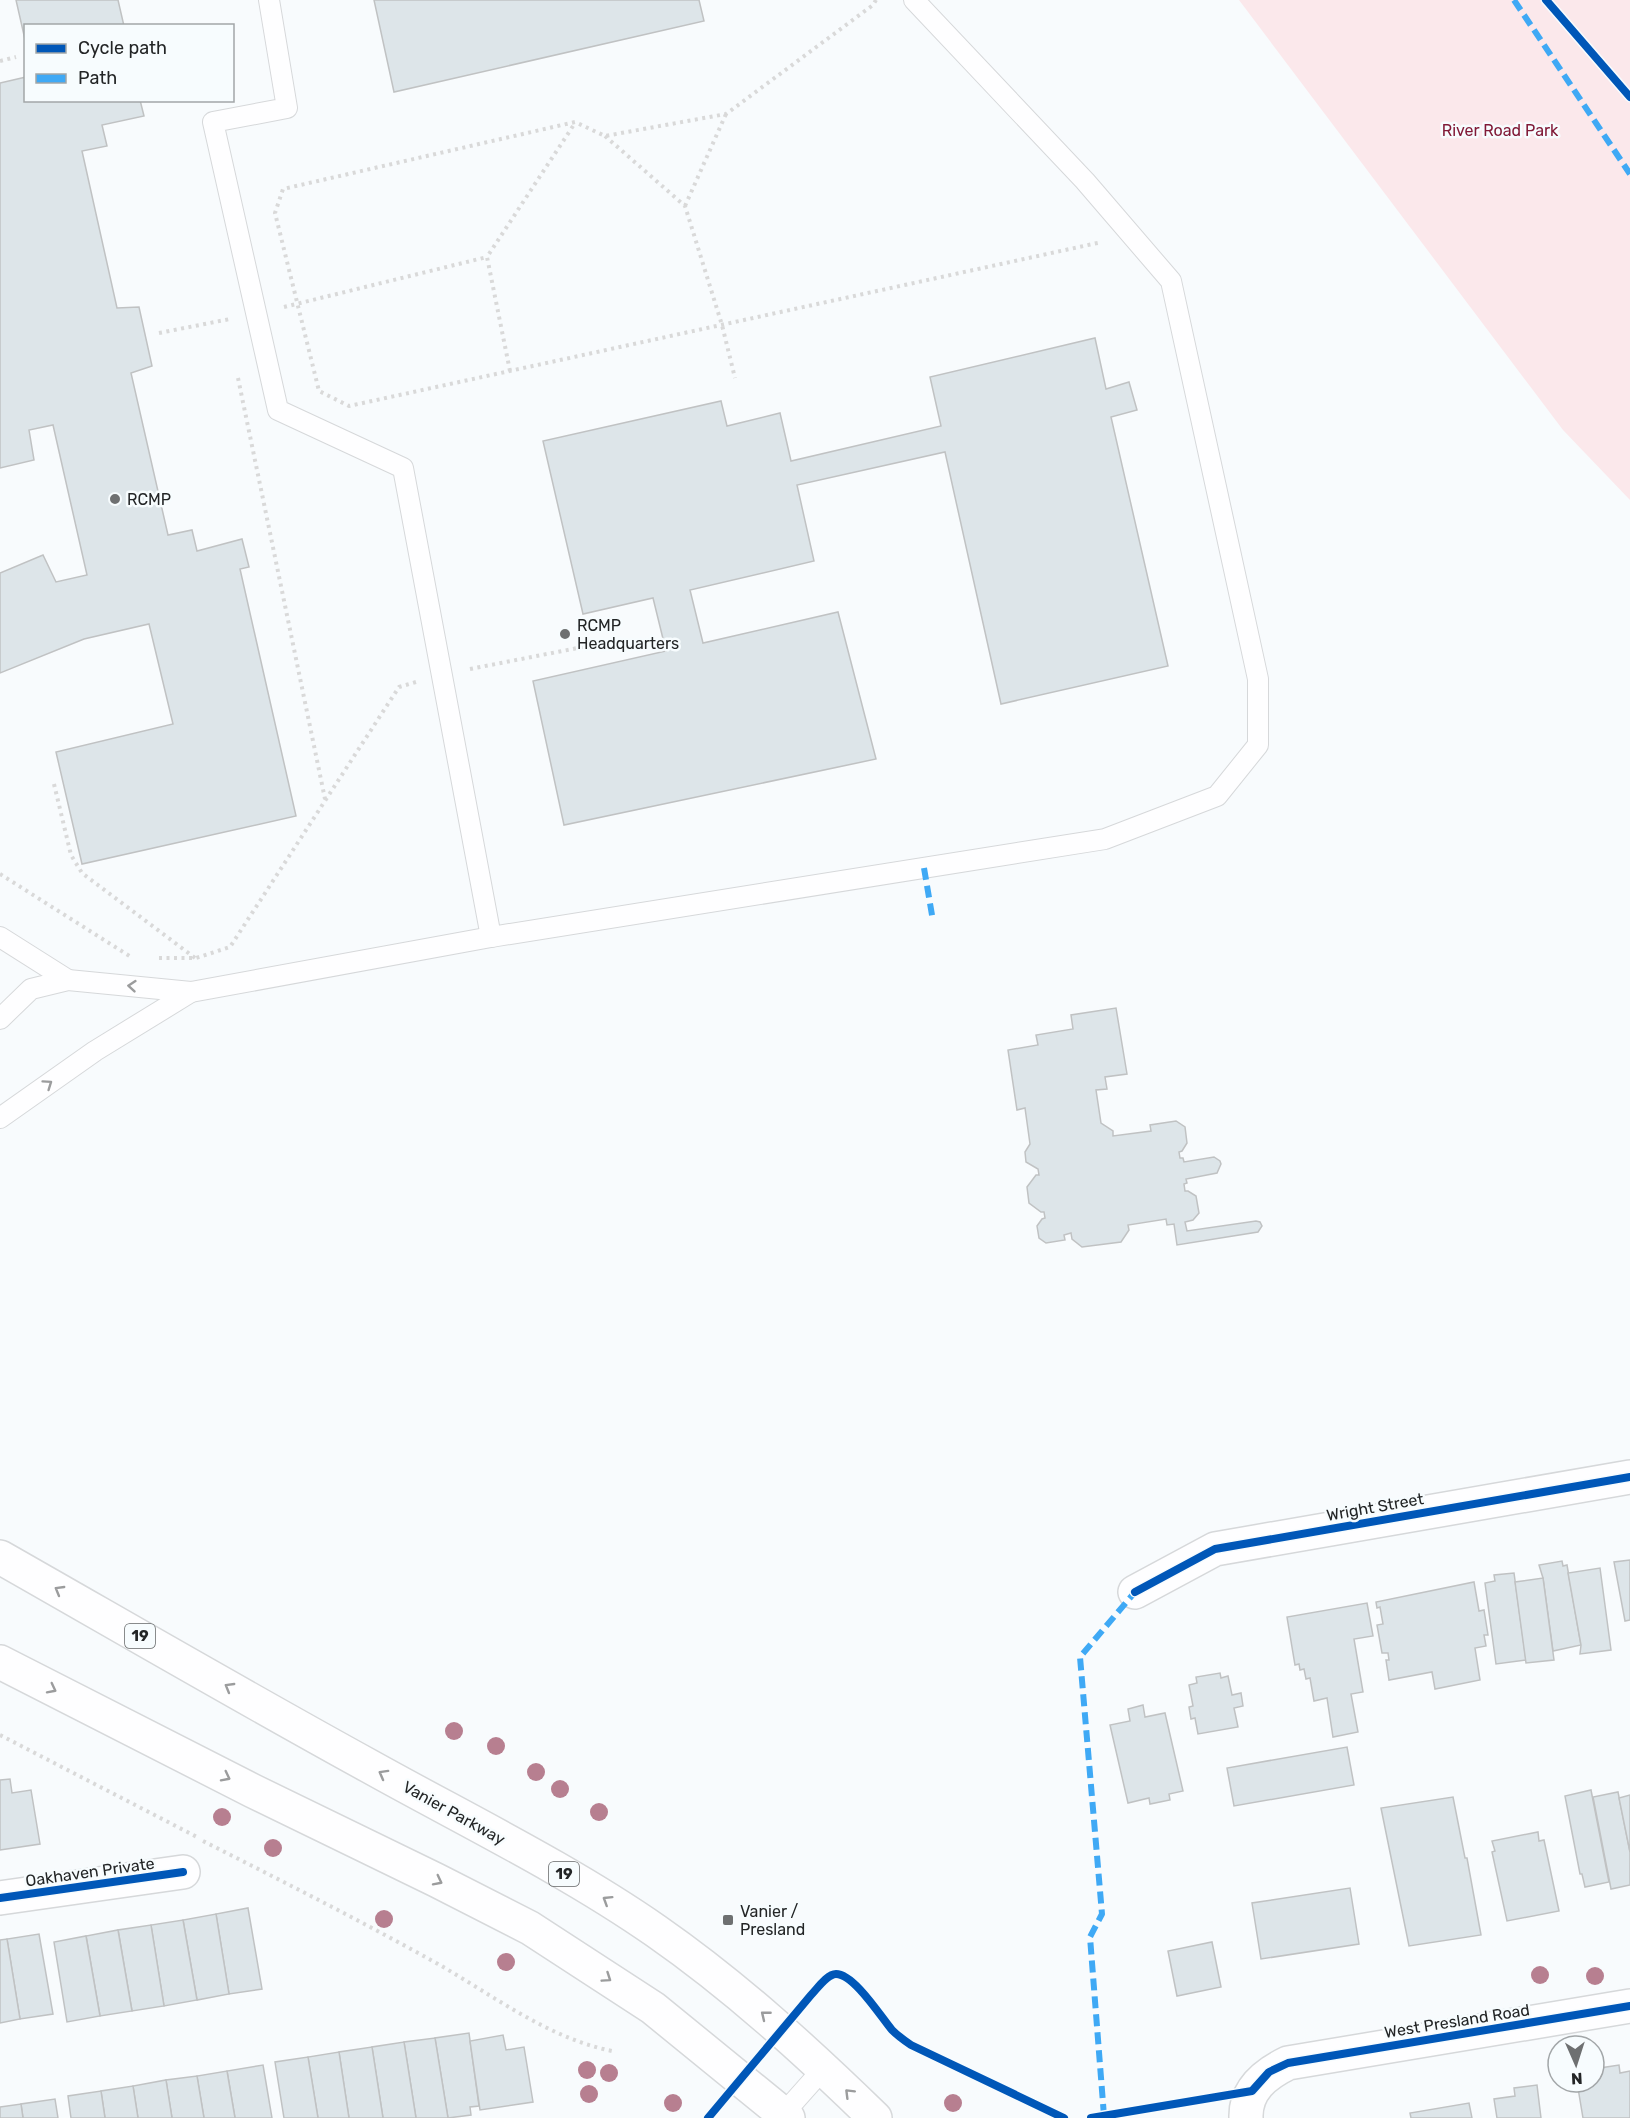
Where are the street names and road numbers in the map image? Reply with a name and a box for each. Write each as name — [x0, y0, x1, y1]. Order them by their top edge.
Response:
street label: Wright Street — [1325, 1489, 1425, 1525]
road number: 19 — [125, 1624, 155, 1648]
street label: Vanier Parkway — [400, 1777, 509, 1849]
street label: Oakhaven Private — [24, 1854, 156, 1890]
road number: 19 — [549, 1862, 579, 1886]
street label: West Presland Road — [1383, 2000, 1531, 2042]

